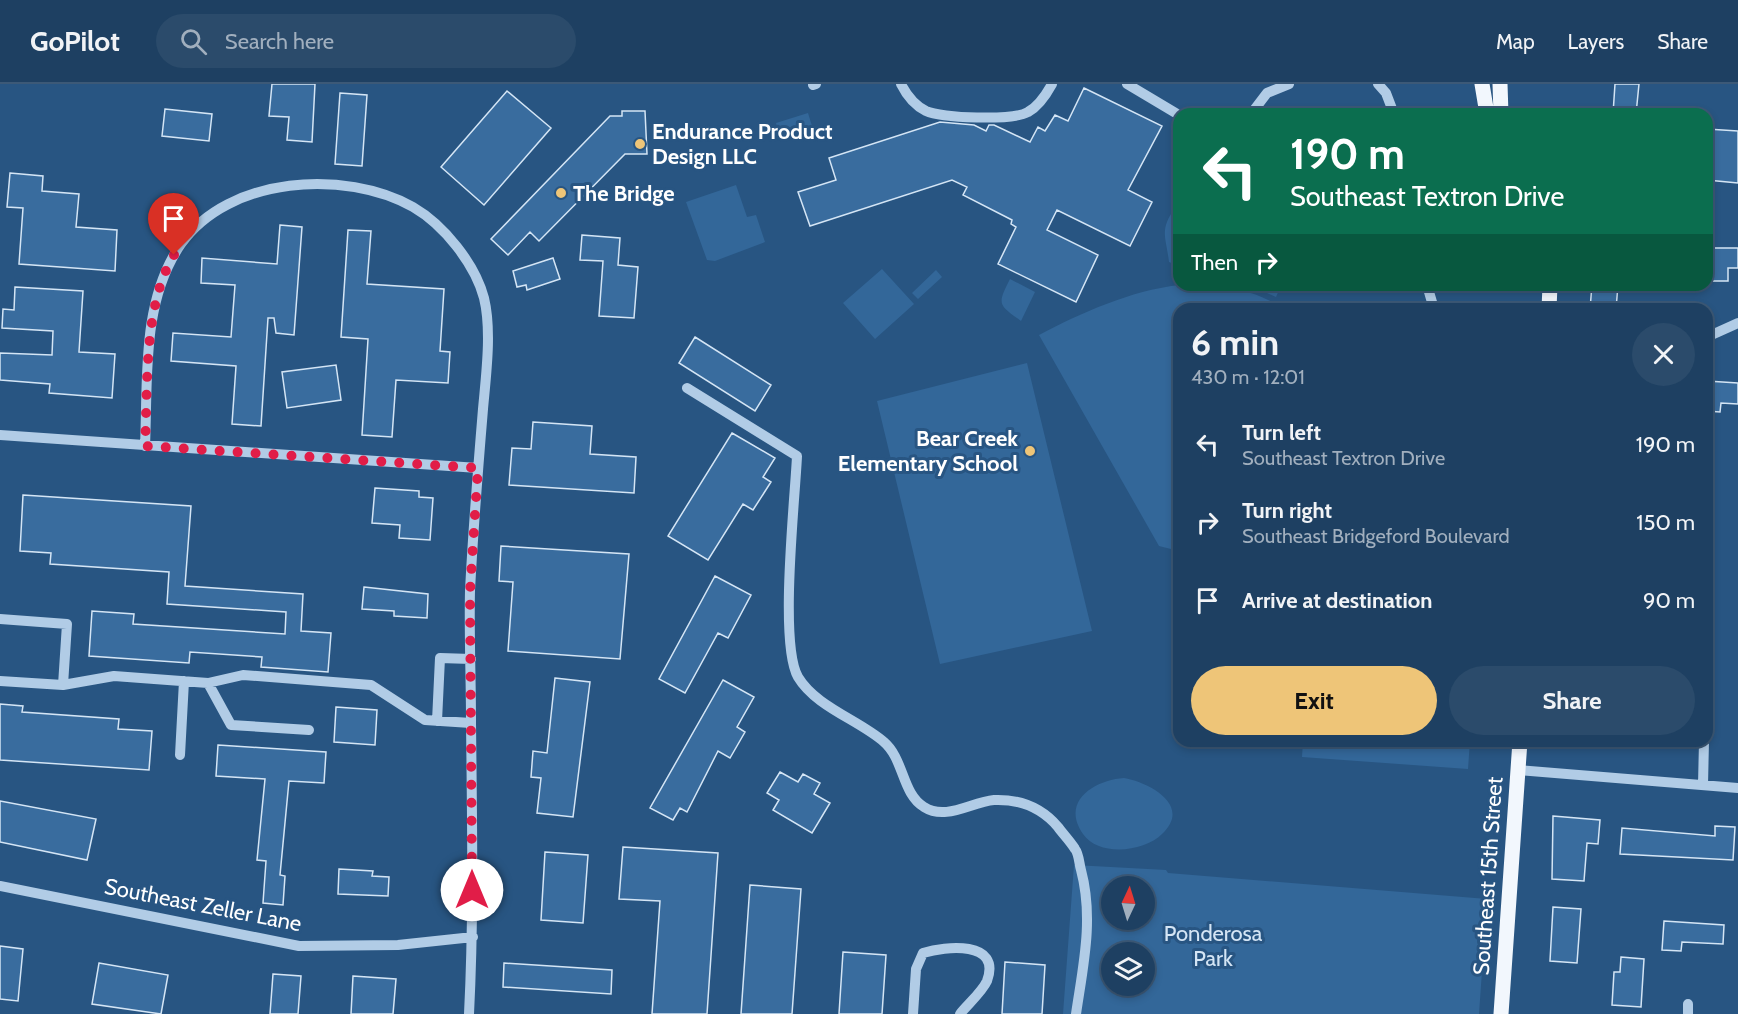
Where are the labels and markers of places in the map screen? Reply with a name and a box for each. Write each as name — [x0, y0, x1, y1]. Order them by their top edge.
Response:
place label: Endurance Product Design LLC — [652, 118, 833, 170]
marker: Endurance Product Design LLC — [633, 137, 647, 151]
place label: The Bridge — [573, 180, 675, 207]
marker: The Bridge — [554, 186, 568, 200]
pin — [148, 193, 199, 255]
place label: Bear Creek Elementary School — [838, 425, 1018, 477]
marker: Bear Creek Elementary School — [1023, 444, 1037, 458]

